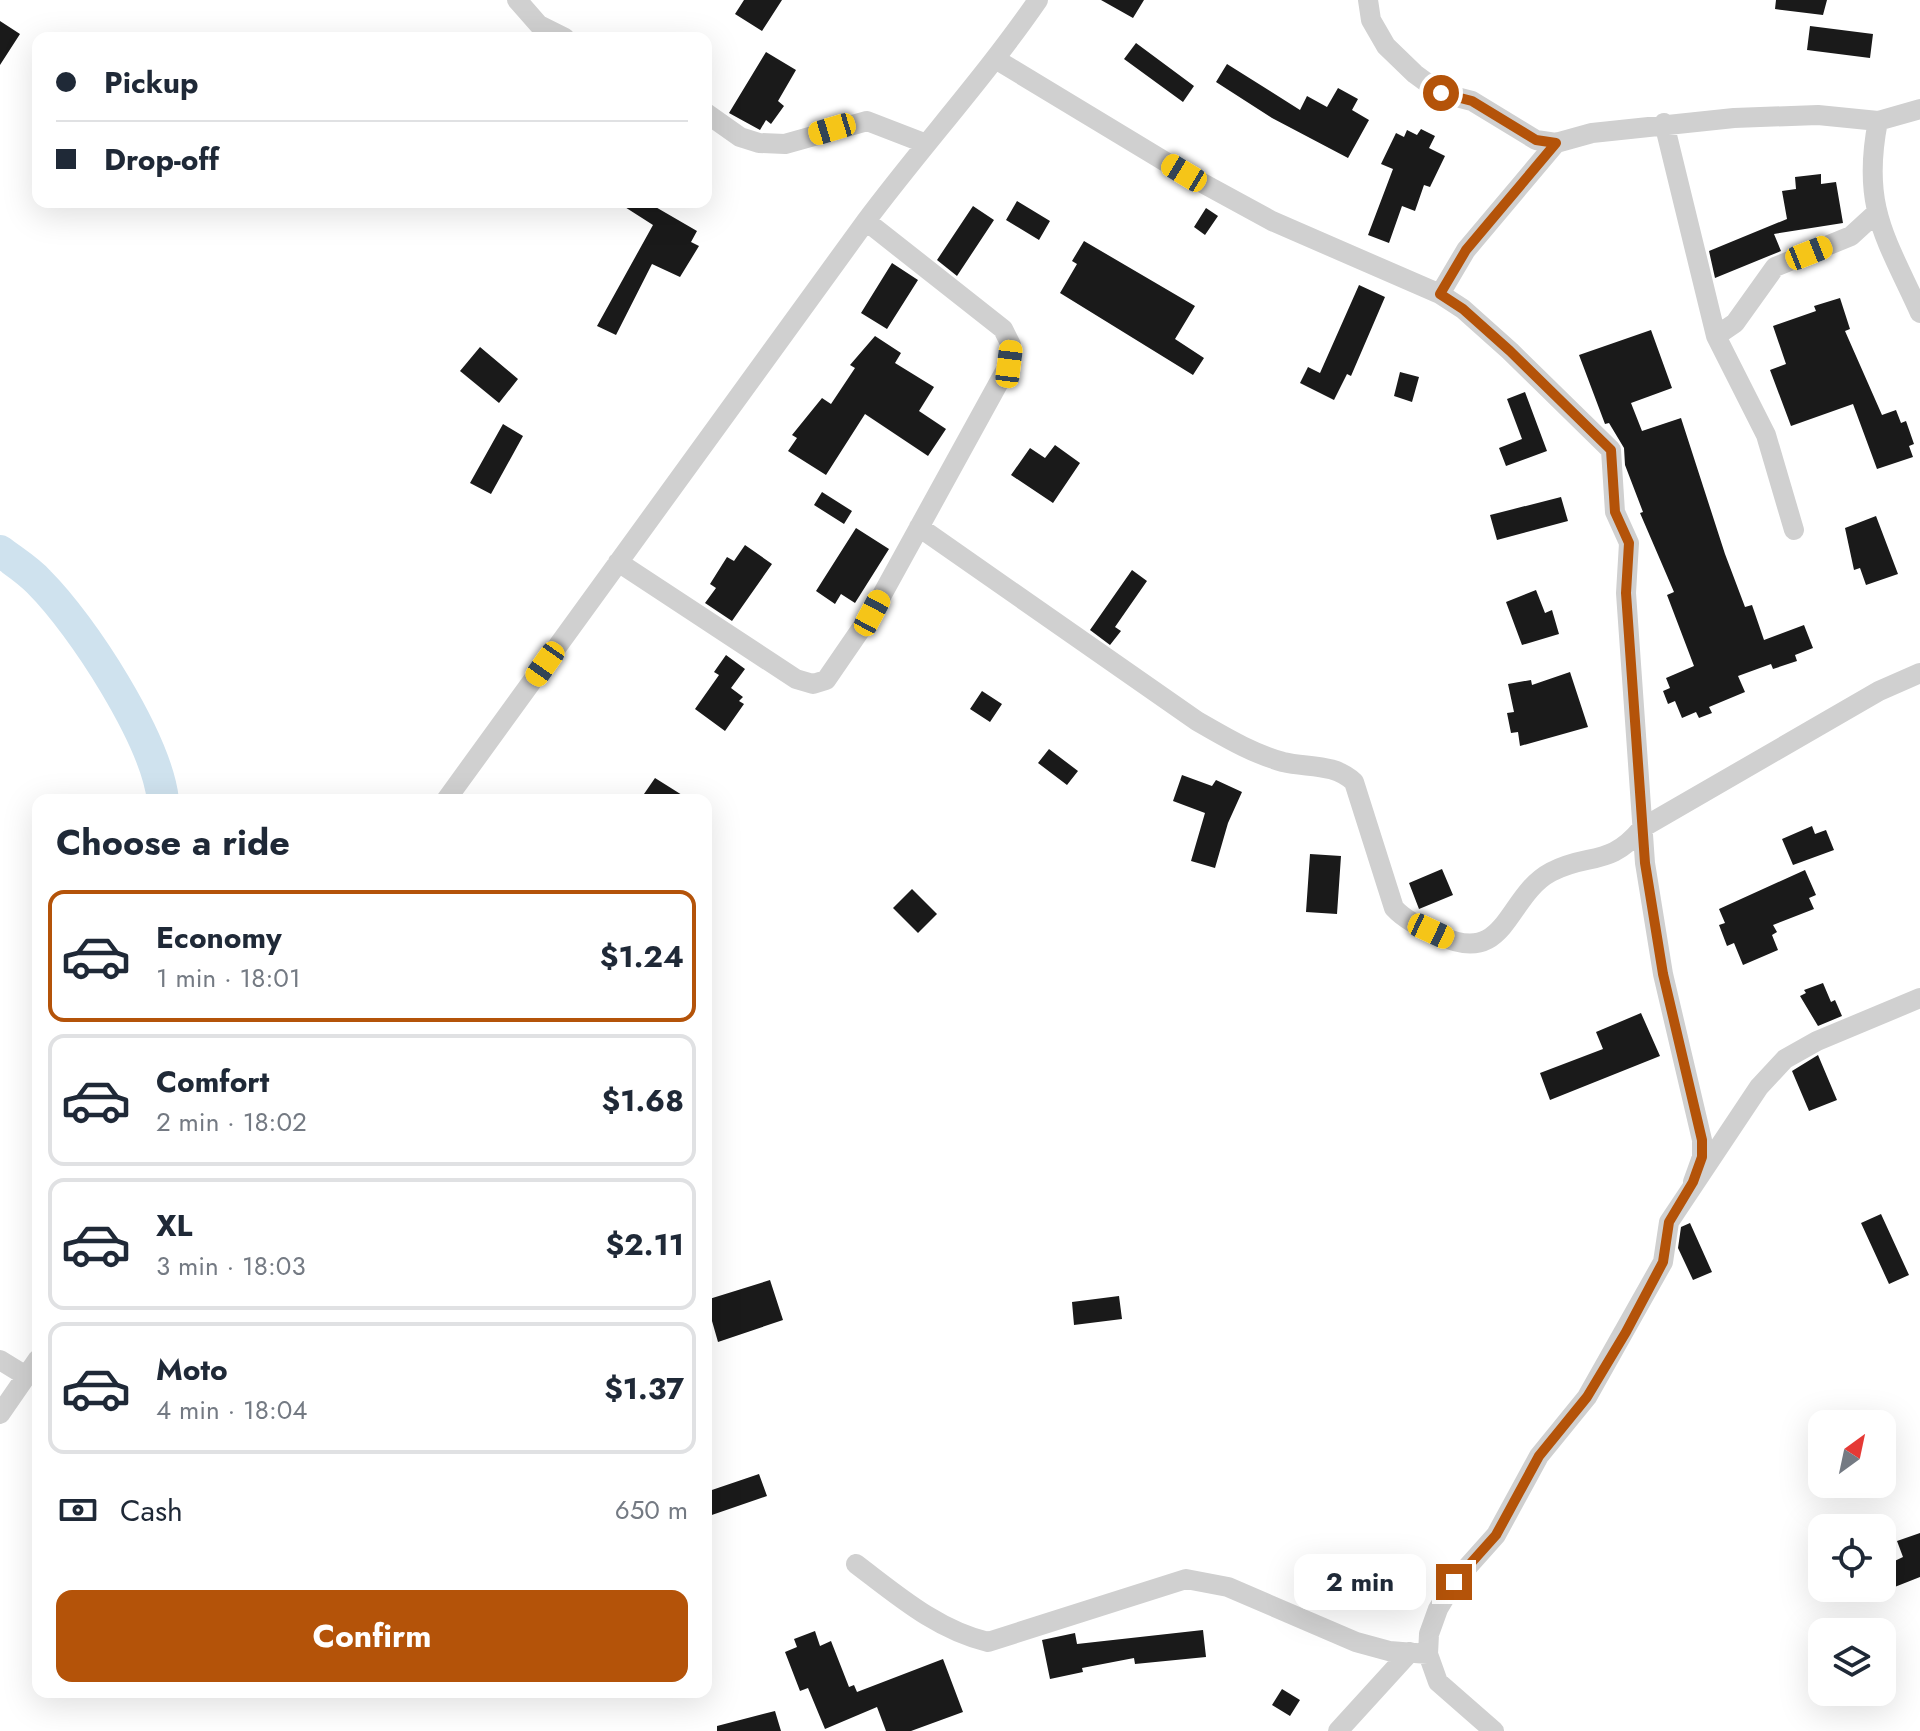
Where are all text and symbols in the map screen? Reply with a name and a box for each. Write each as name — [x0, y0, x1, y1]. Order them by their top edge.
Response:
text: Pickup — [104, 61, 199, 104]
route start — [1423, 75, 1459, 111]
car — [806, 111, 858, 147]
text: Drop-off — [104, 138, 219, 181]
car — [1157, 150, 1211, 196]
car — [1782, 233, 1836, 273]
car — [994, 339, 1024, 389]
car — [850, 586, 894, 640]
car — [521, 637, 569, 691]
text: Choose a ride — [56, 816, 290, 868]
car — [1404, 910, 1458, 952]
text: Economy — [156, 916, 282, 959]
icon: car — [60, 920, 132, 992]
text: $1.24 — [600, 935, 684, 978]
text: 1 min · 18:01 — [156, 959, 301, 997]
text: Comfort — [156, 1060, 269, 1103]
icon: car — [60, 1064, 132, 1136]
text: $1.68 — [602, 1079, 684, 1122]
text: 2 min · 18:02 — [156, 1103, 307, 1141]
text: XL — [156, 1204, 192, 1247]
icon: car — [60, 1208, 132, 1280]
text: $2.11 — [605, 1223, 684, 1266]
text: 3 min · 18:03 — [156, 1247, 306, 1285]
text: Moto — [156, 1348, 228, 1391]
icon: car — [60, 1352, 132, 1424]
text: $1.37 — [604, 1367, 684, 1410]
text: 4 min · 18:04 — [156, 1391, 308, 1429]
north arrow — [1808, 1410, 1896, 1498]
map controls — [1808, 1410, 1896, 1706]
icon: cash — [56, 1488, 100, 1532]
text: Cash — [120, 1489, 183, 1532]
text: 650 m — [615, 1491, 688, 1529]
button: locate — [1808, 1514, 1896, 1602]
callout: 2 min — [1294, 1554, 1426, 1610]
text: 2 min — [1326, 1563, 1394, 1601]
route end — [1436, 1564, 1472, 1600]
button: Confirm — [56, 1590, 688, 1682]
button: layers — [1808, 1618, 1896, 1706]

